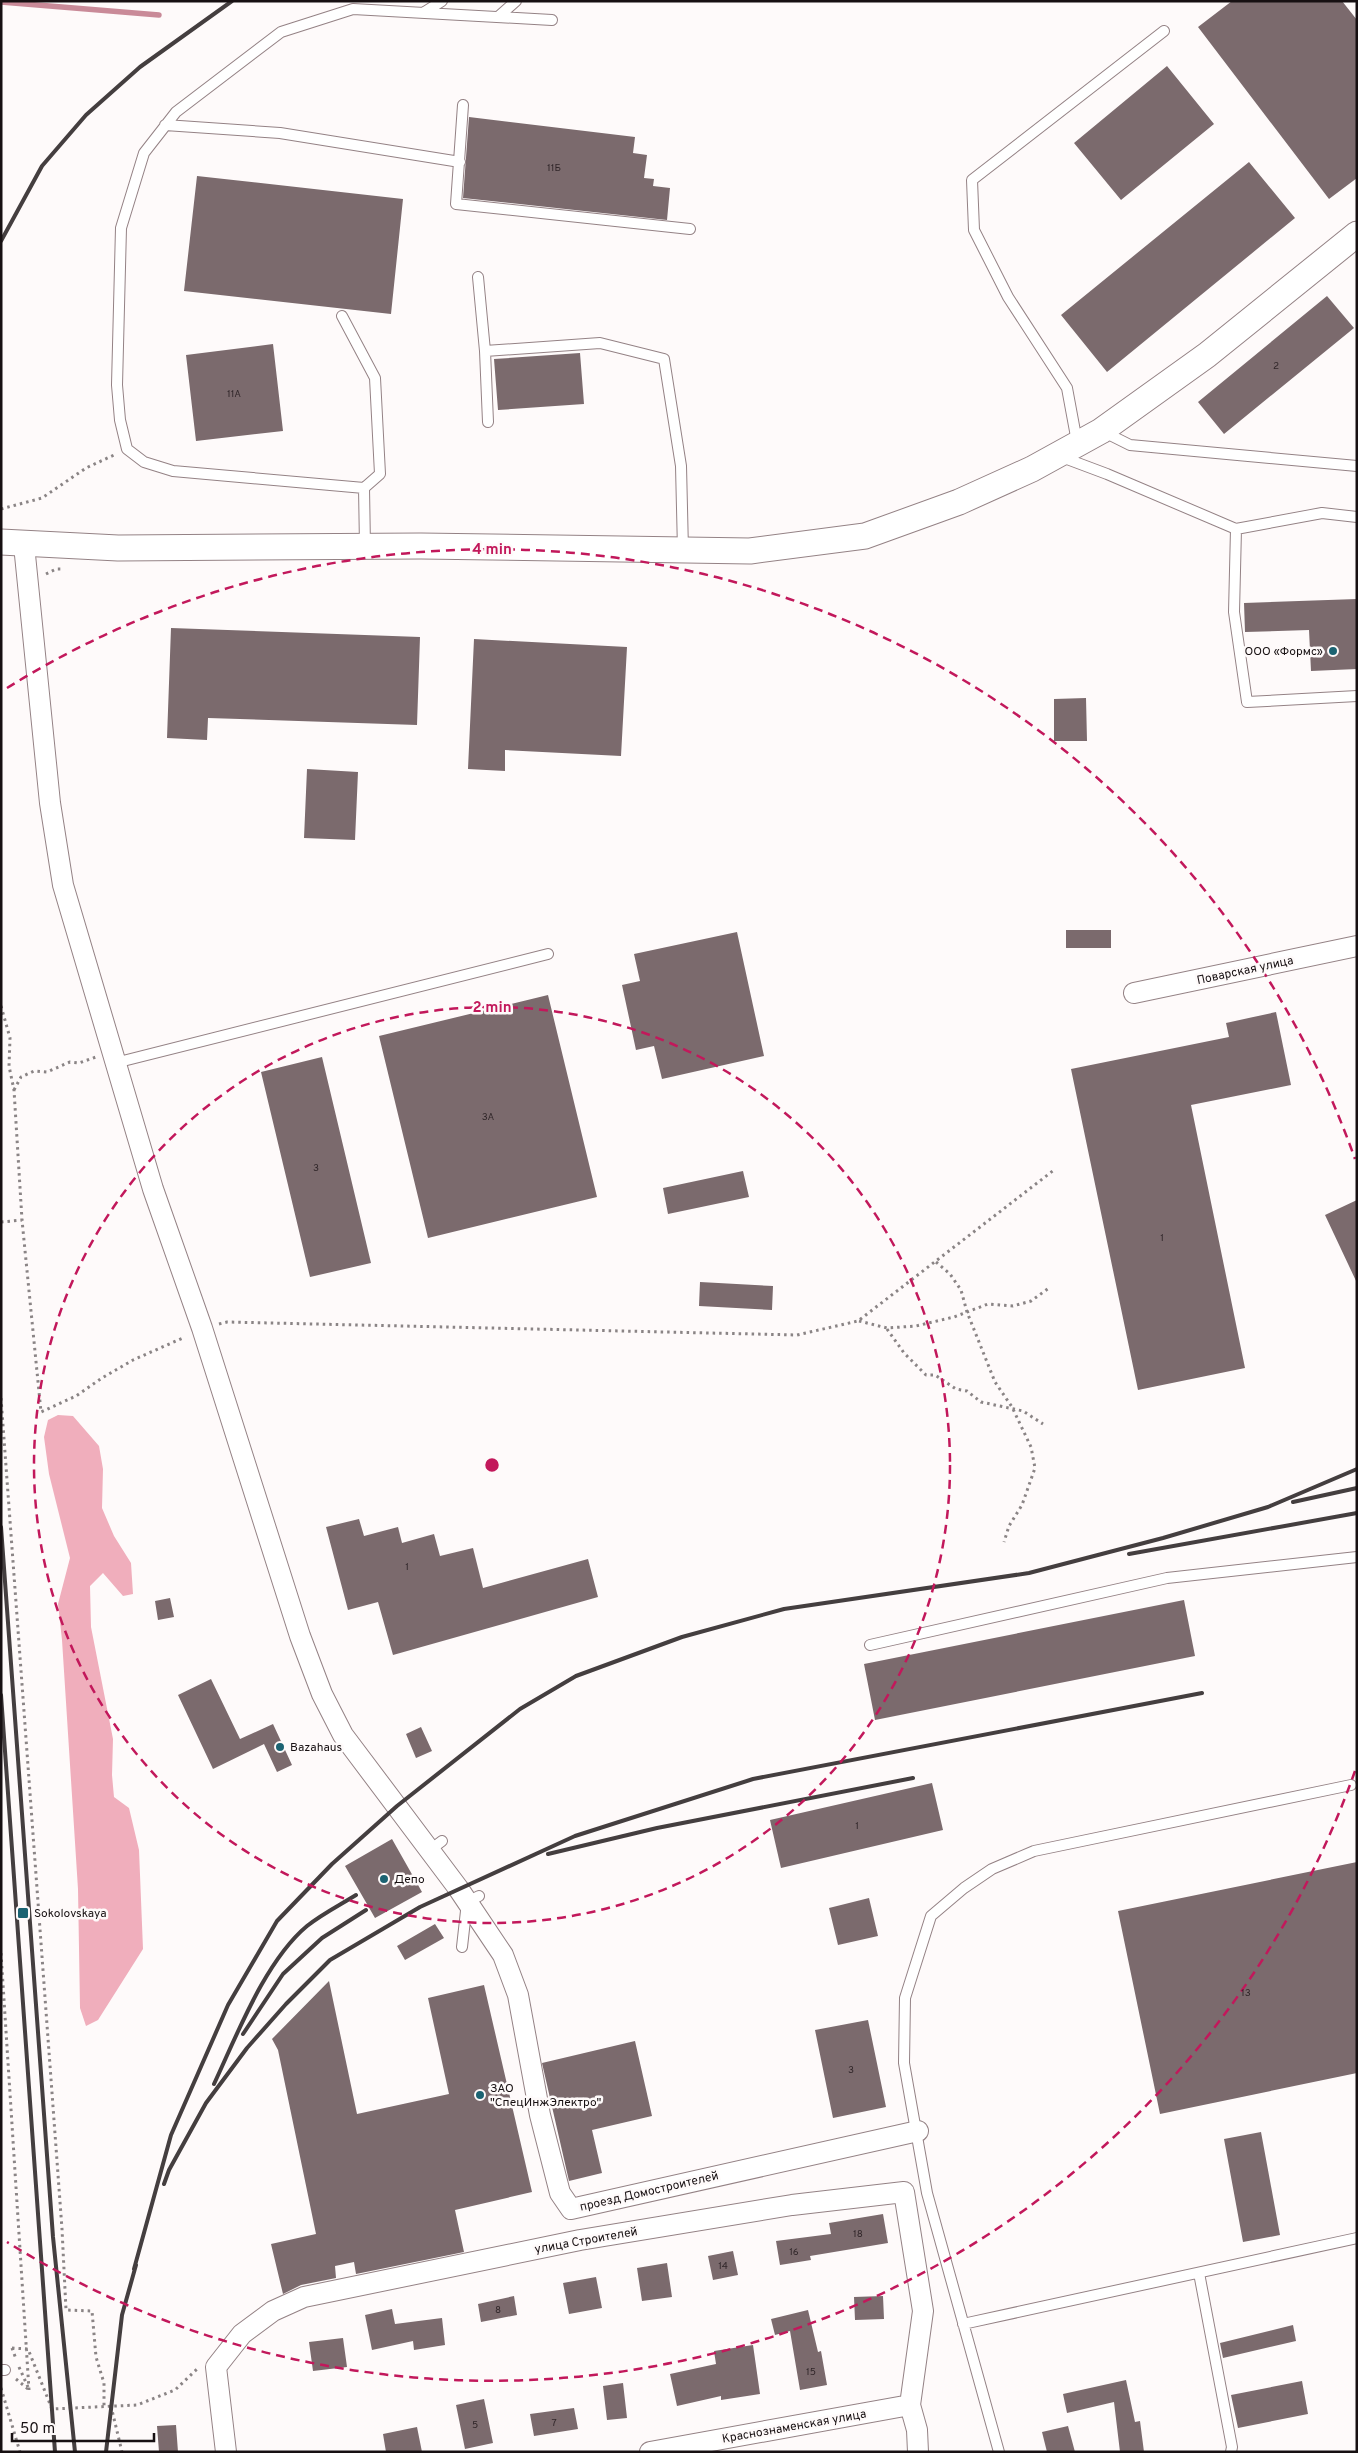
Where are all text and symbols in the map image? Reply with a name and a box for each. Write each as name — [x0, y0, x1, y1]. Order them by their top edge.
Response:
house number: 11Б — [547, 162, 561, 175]
house number: 2 — [1273, 360, 1279, 373]
house number: 11А — [227, 388, 241, 401]
text: 4 min — [472, 541, 512, 560]
place label: ООО «Формс» — [1244, 644, 1323, 660]
marker: ООО «Формс» — [1327, 645, 1339, 657]
street label: Поварская улица — [1195, 953, 1295, 989]
text: 2 min — [472, 999, 512, 1018]
house number: 3А — [482, 1111, 495, 1124]
house number: 3 — [313, 1162, 319, 1175]
house number: 1 — [1160, 1232, 1164, 1245]
centre of rings — [483, 1456, 501, 1474]
house number: 1 — [405, 1561, 409, 1574]
place label: Bazahaus — [290, 1740, 342, 1756]
marker: Bazahaus — [274, 1741, 286, 1753]
house number: 1 — [855, 1820, 859, 1833]
place label: Депо — [394, 1872, 425, 1888]
marker: Депо — [378, 1873, 390, 1885]
marker: Sokolovskaya — [16, 1906, 30, 1920]
place label: Sokolovskaya — [34, 1906, 106, 1922]
house number: 13 — [1241, 1987, 1251, 2000]
house number: 3 — [848, 2064, 854, 2077]
place label: ЗАО "СпецИнжЭлектро" — [490, 2081, 602, 2111]
marker: ЗАО "СпецИнжЭлектро" — [474, 2089, 486, 2101]
street label: проезд Домостроителей — [578, 2168, 720, 2216]
street label: улица Строителей — [533, 2224, 639, 2258]
house number: 18 — [853, 2228, 863, 2241]
house number: 16 — [789, 2246, 799, 2259]
house number: 14 — [718, 2260, 728, 2273]
house number: 8 — [495, 2304, 501, 2317]
house number: 15 — [806, 2366, 816, 2379]
street label: Краснознаменская улица — [721, 2406, 868, 2448]
scale bar — [12, 2410, 155, 2442]
house number: 7 — [551, 2417, 557, 2430]
house number: 5 — [472, 2419, 478, 2432]
text: 50 m — [20, 2420, 55, 2439]

